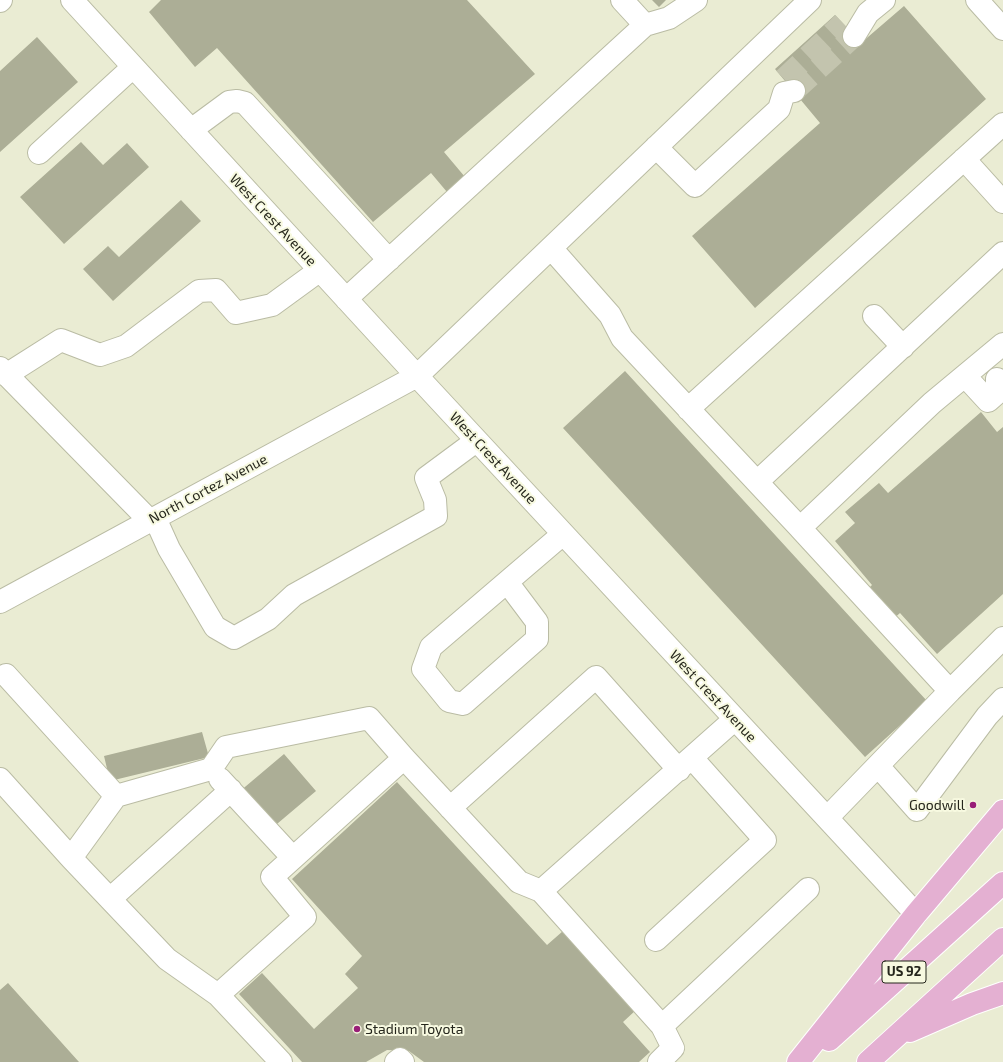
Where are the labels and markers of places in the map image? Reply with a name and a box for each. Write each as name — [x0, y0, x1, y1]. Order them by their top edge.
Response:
place label: Goodwill — [909, 797, 965, 813]
marker: Goodwill — [968, 800, 978, 810]
place label: Stadium Toyota — [365, 1021, 463, 1037]
marker: Stadium Toyota — [352, 1024, 362, 1034]

